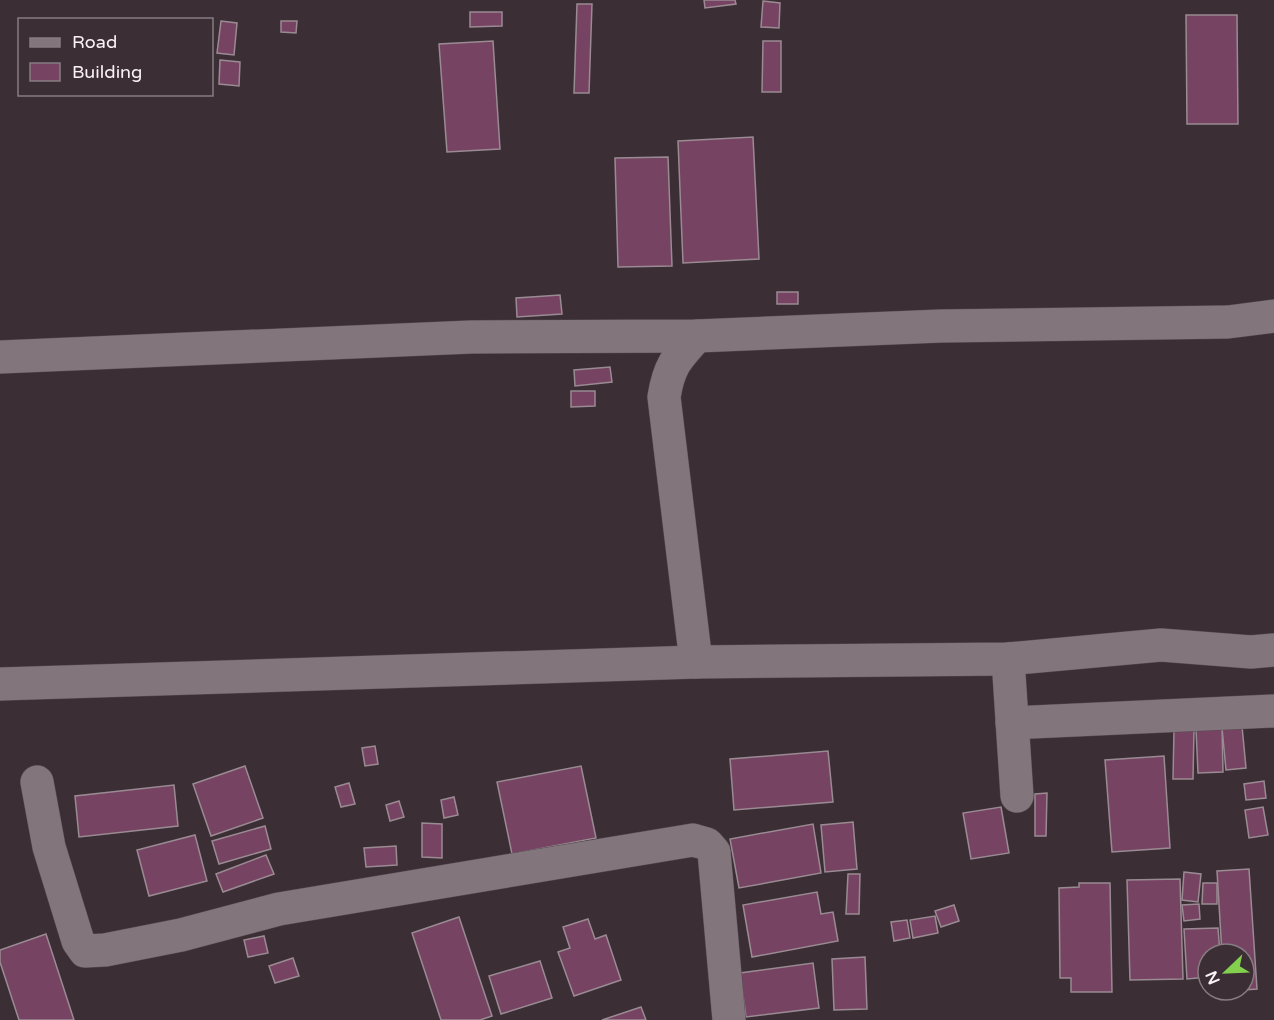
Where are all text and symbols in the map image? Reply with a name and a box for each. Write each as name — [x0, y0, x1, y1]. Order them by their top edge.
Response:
legend — [18, 18, 213, 96]
text: Road — [72, 31, 117, 53]
text: Building — [72, 61, 142, 83]
north arrow — [1196, 942, 1256, 1002]
text: N — [1201, 968, 1225, 987]

